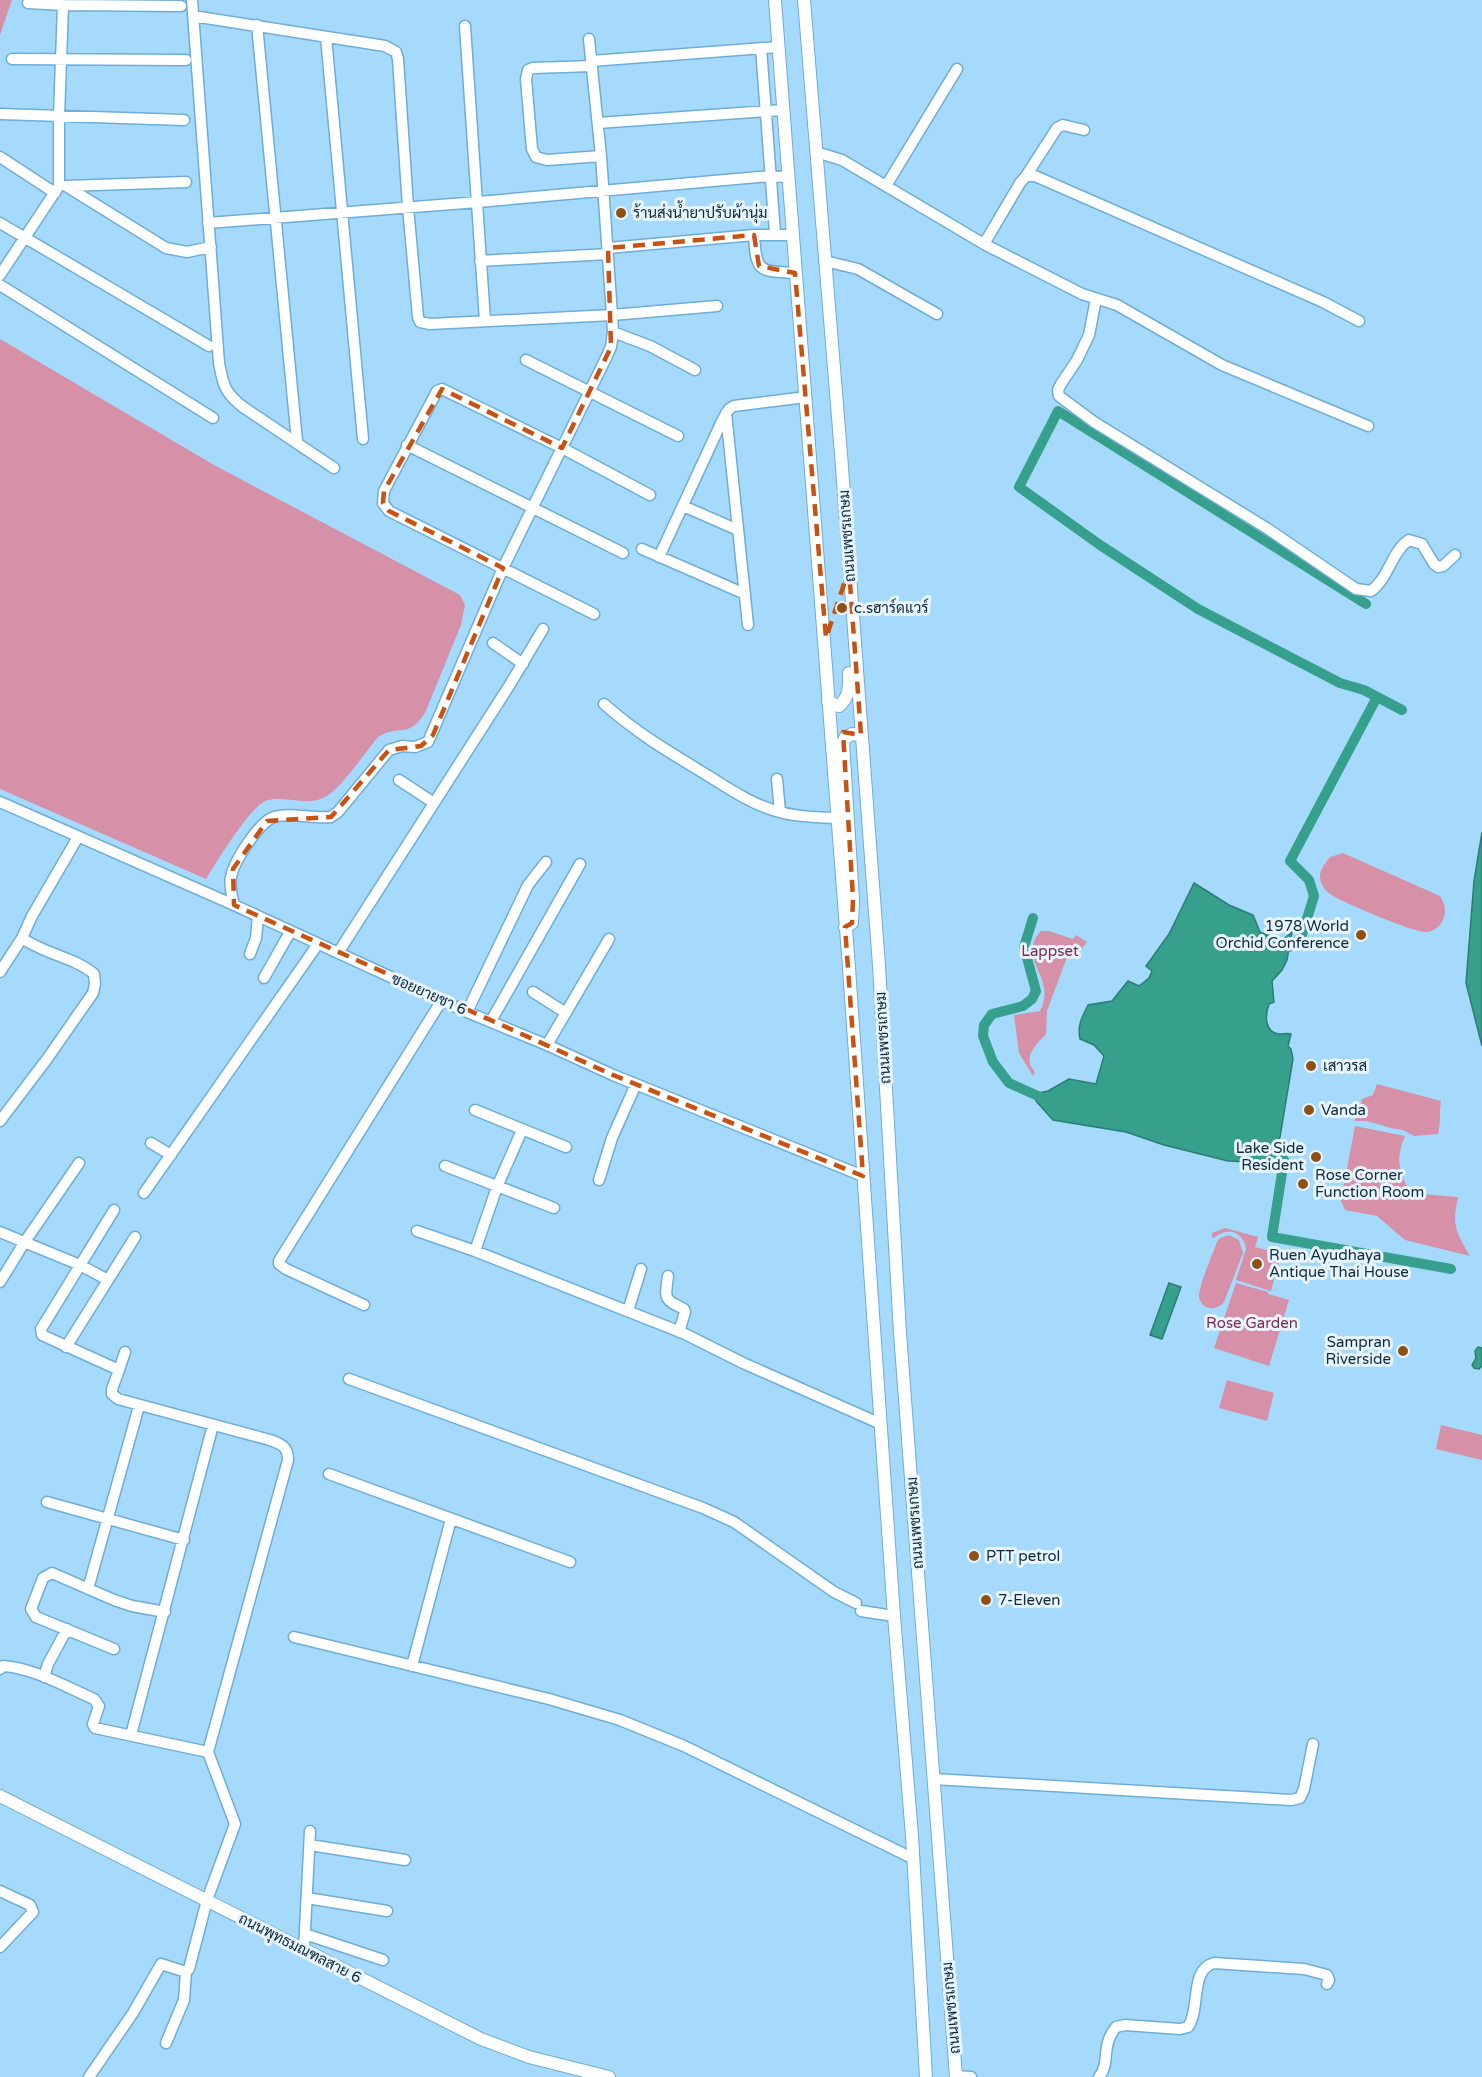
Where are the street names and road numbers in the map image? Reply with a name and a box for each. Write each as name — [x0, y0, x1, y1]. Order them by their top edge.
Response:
street label: ถนนเพชรเกษม — [835, 489, 859, 583]
street label: ซอยยายชา 6 — [388, 969, 470, 1019]
street label: ถนนเพชรเกษม — [872, 991, 894, 1085]
street label: ถนนเพชรเกษม — [903, 1476, 927, 1570]
street label: ถนนพุทธมณฑลสาย 6 — [235, 1909, 364, 1989]
street label: ถนนเพชรเกษม — [938, 1961, 964, 2055]

